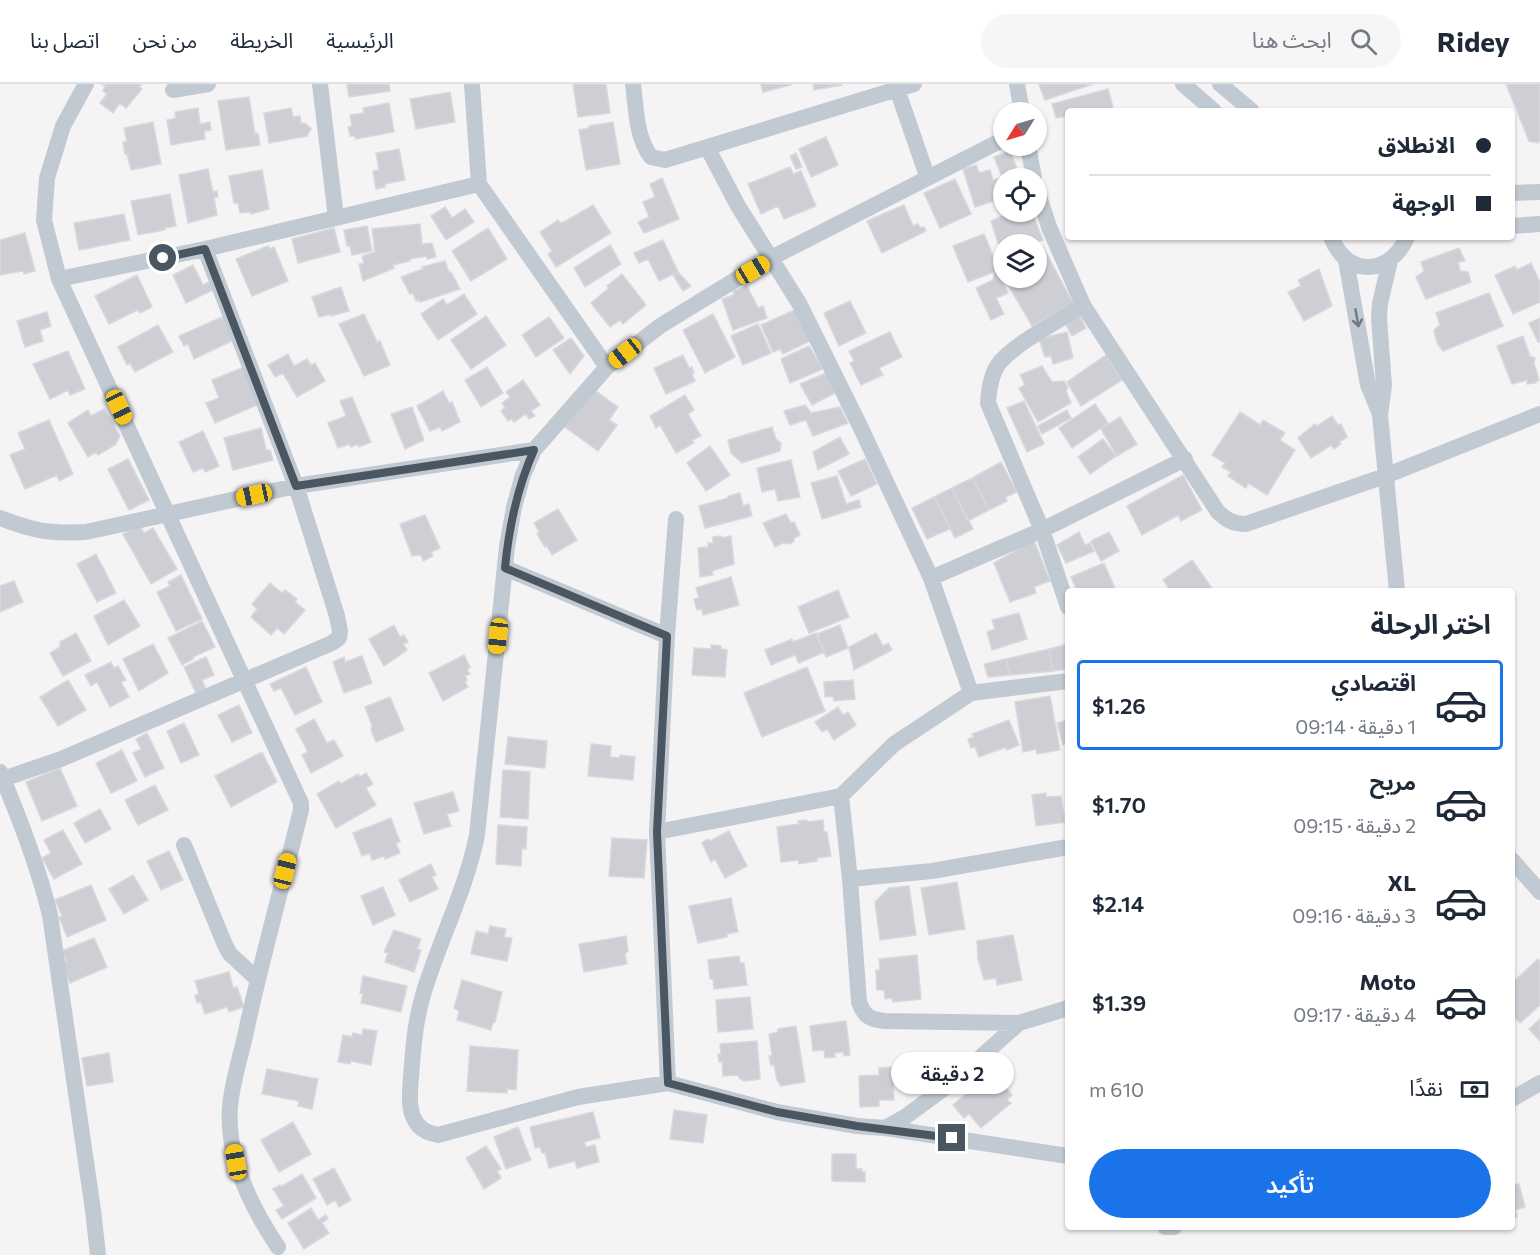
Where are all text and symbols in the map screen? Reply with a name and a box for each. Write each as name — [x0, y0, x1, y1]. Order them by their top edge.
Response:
search box — [981, 14, 1401, 68]
text: Ridey — [1437, 24, 1510, 58]
icon: search — [1347, 25, 1380, 58]
text: ابحث هنا — [1252, 26, 1332, 53]
text: اتصل بنا — [30, 27, 100, 52]
text: من نحن — [133, 27, 197, 52]
text: الخريطة — [230, 27, 293, 52]
text: الرئيسية — [326, 27, 394, 52]
north arrow — [993, 102, 1047, 156]
map controls — [993, 102, 1047, 288]
text: الانطلاق — [1378, 131, 1455, 158]
button: locate — [993, 168, 1047, 222]
text: الوجهة — [1392, 189, 1455, 216]
button: layers — [993, 234, 1047, 288]
route start — [149, 244, 176, 271]
car — [733, 253, 773, 287]
one-way arrow — [1351, 307, 1362, 327]
car — [605, 335, 645, 371]
car — [103, 387, 135, 427]
car — [235, 482, 273, 508]
text: اختر الرحلة — [1371, 607, 1491, 640]
car — [487, 617, 509, 655]
text: اقتصادي — [1331, 669, 1416, 696]
icon: car — [1434, 678, 1488, 732]
text: $1.26 — [1092, 692, 1146, 719]
text: 1 دقيقة · 09:14 — [1295, 714, 1416, 738]
text: مريح — [1370, 768, 1416, 795]
icon: car — [1434, 777, 1488, 831]
text: $1.70 — [1092, 791, 1146, 818]
text: 2 دقيقة · 09:15 — [1293, 813, 1416, 837]
car — [272, 851, 298, 891]
text: XL — [1388, 869, 1416, 896]
icon: car — [1434, 876, 1488, 930]
text: $2.14 — [1092, 890, 1144, 917]
text: 3 دقيقة · 09:16 — [1292, 903, 1416, 927]
text: Moto — [1360, 968, 1416, 995]
icon: car — [1434, 975, 1488, 1029]
text: $1.39 — [1092, 989, 1146, 1016]
text: 4 دقيقة · 09:17 — [1293, 1002, 1416, 1026]
callout: 2 دقيقة — [890, 1051, 1014, 1093]
text: 2 دقيقة — [921, 1061, 984, 1085]
icon: cash — [1458, 1073, 1491, 1106]
text: نقدًا — [1409, 1074, 1443, 1101]
text: 610 m — [1089, 1077, 1144, 1101]
route end — [938, 1124, 965, 1151]
car — [224, 1143, 248, 1181]
button: تأكيد — [1089, 1149, 1491, 1218]

